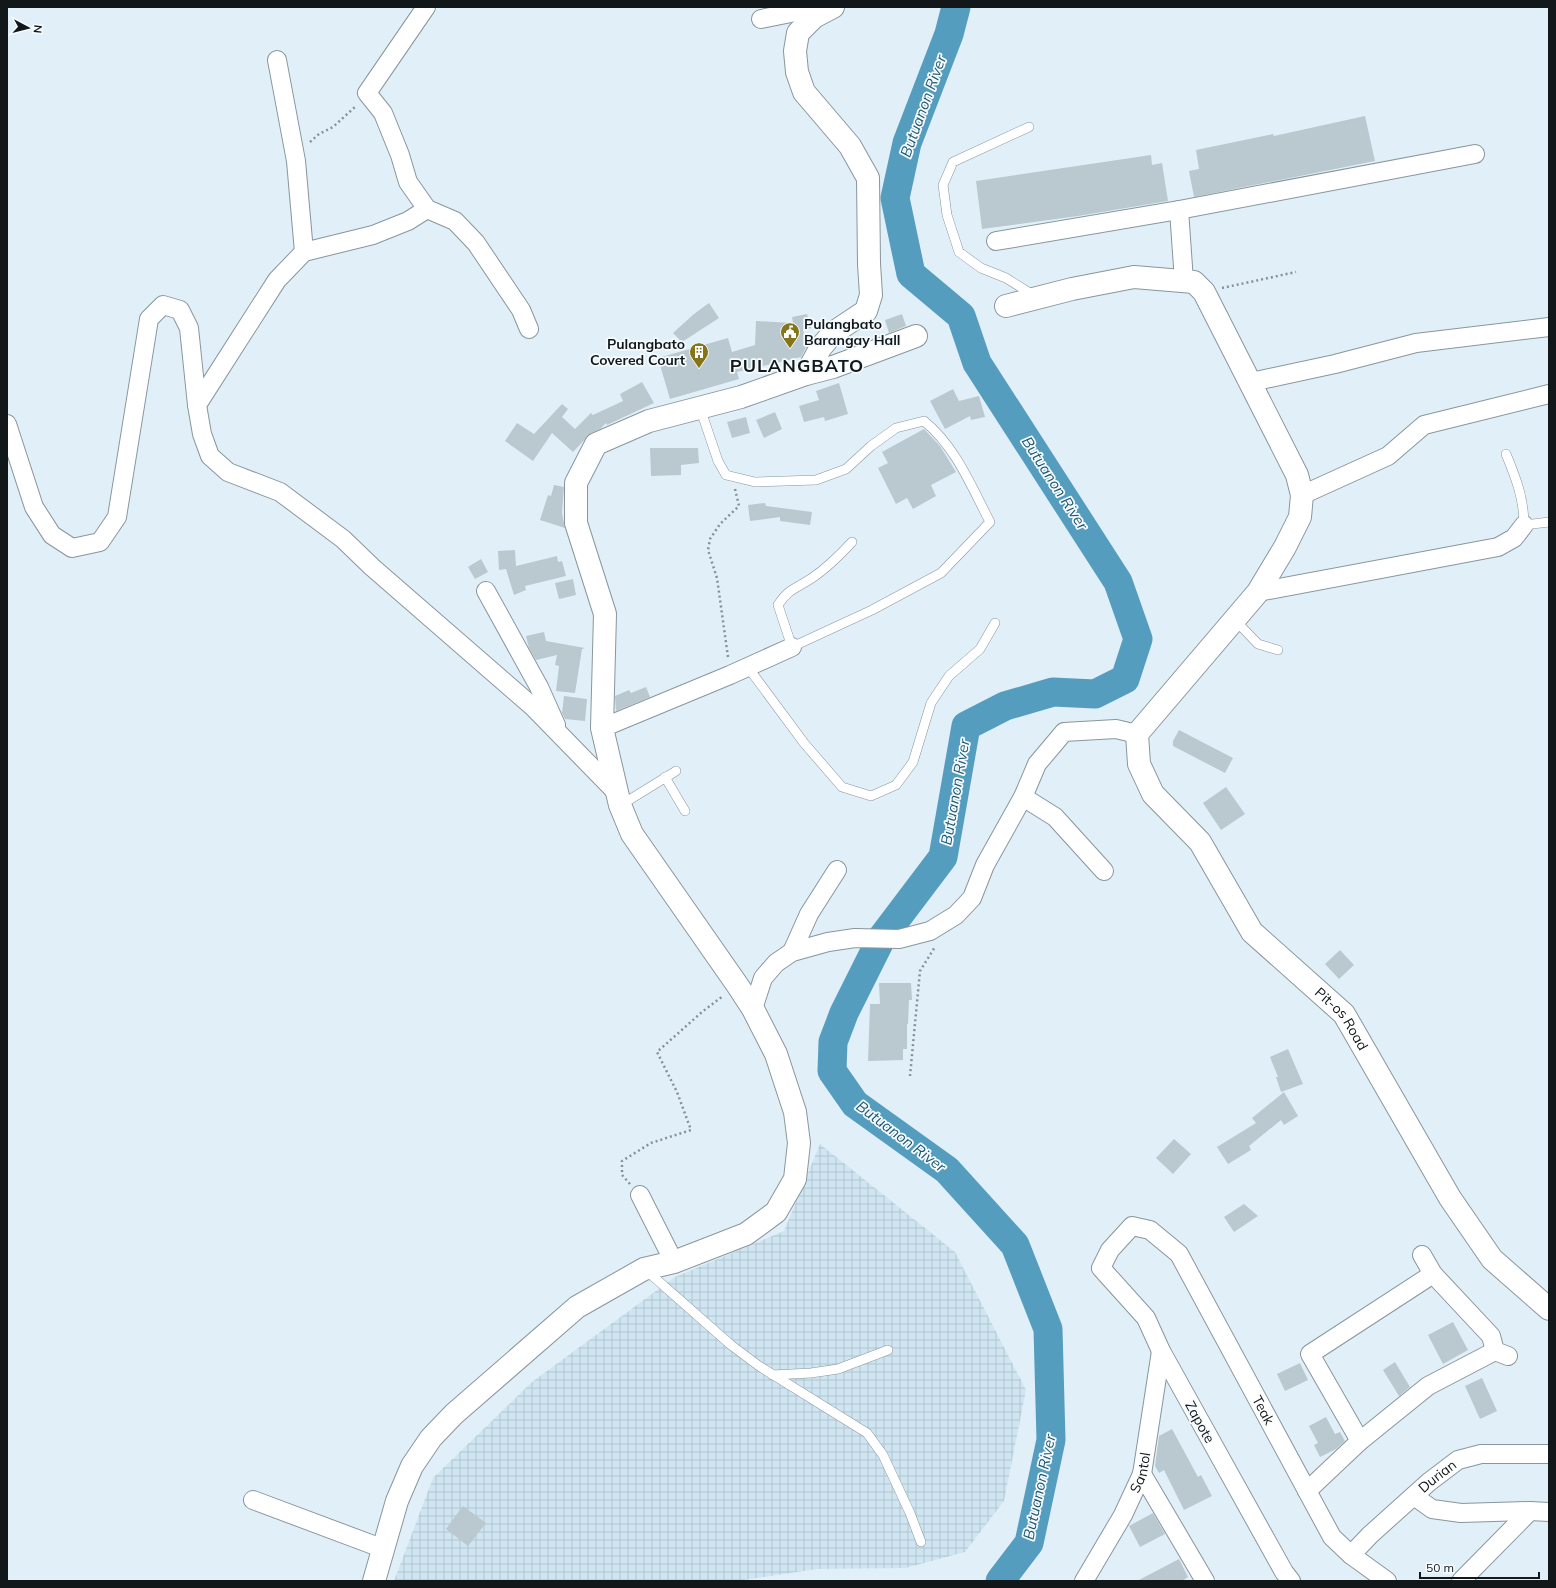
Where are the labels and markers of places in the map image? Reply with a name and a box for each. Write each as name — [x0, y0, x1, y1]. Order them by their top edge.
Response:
place label: Pulangbato Barangay Hall — [804, 315, 900, 349]
public building icon: Pulangbato Barangay Hall — [779, 321, 801, 349]
place label: Pulangbato Covered Court — [590, 335, 686, 369]
building icon: Pulangbato Covered Court — [688, 341, 710, 369]

